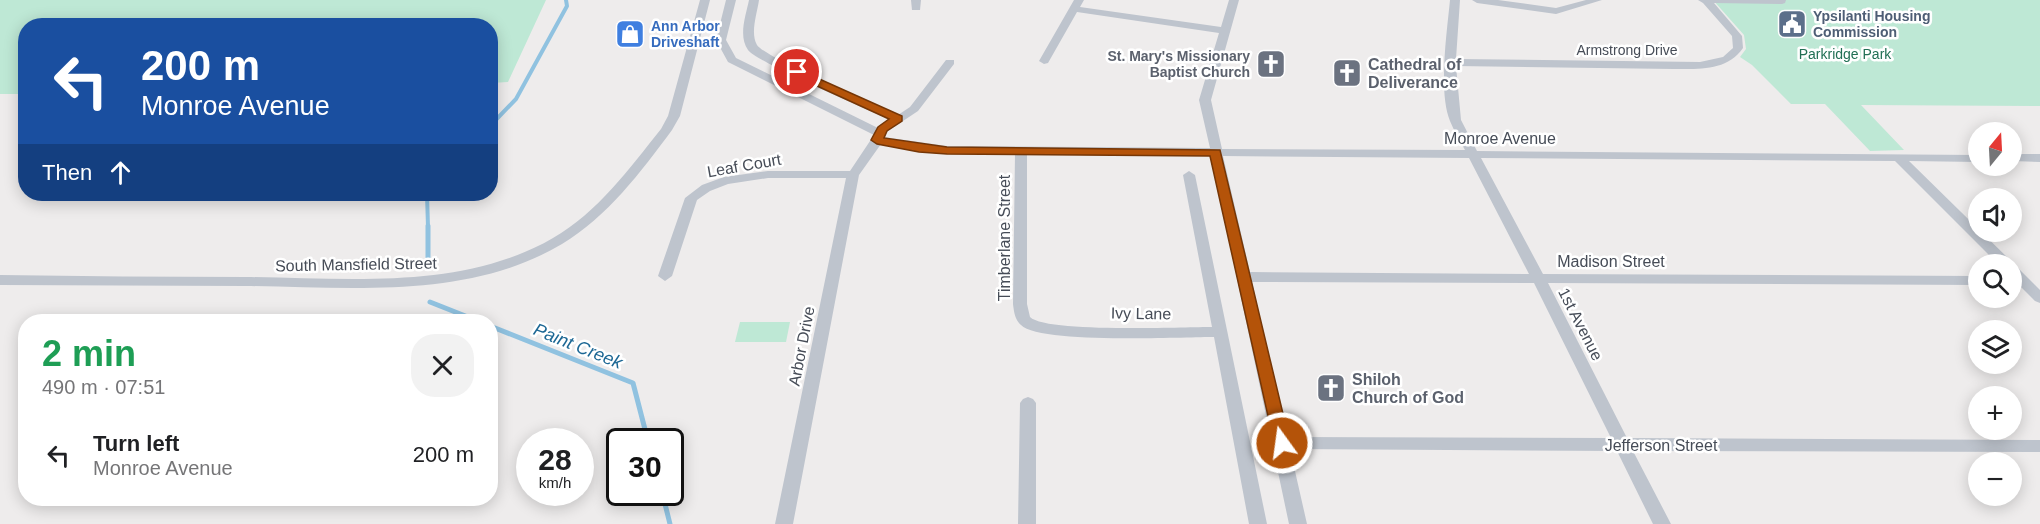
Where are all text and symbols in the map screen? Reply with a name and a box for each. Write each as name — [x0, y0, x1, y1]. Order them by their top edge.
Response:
public building icon: Ypsilanti Housing Commission — [1776, 8, 1808, 40]
place label: Ypsilanti Housing Commission — [1813, 8, 1930, 40]
shop icon: Ann Arbor Driveshaft — [614, 18, 646, 50]
place label: Ann Arbor Driveshaft — [651, 18, 720, 50]
icon: left — [42, 42, 120, 120]
text: 200 m — [141, 42, 260, 89]
street label: Armstrong Drive — [1576, 42, 1678, 58]
pin — [771, 46, 822, 97]
park label: Parkridge Park — [1799, 46, 1892, 62]
place label: St. Mary's Missionary Baptist Church — [1107, 48, 1250, 80]
church icon: St. Mary's Missionary Baptist Church — [1255, 48, 1287, 80]
icon: arrive — [780, 55, 813, 88]
place label: Cathedral of Deliverance — [1368, 56, 1462, 91]
church icon: Cathedral of Deliverance — [1331, 57, 1363, 89]
text: Monroe Avenue — [141, 91, 330, 121]
north arrow — [1968, 122, 2022, 176]
map controls — [1968, 122, 2022, 506]
street label: Monroe Avenue — [1444, 130, 1556, 147]
street label: Leaf Court — [706, 151, 783, 180]
icon: ahead — [104, 156, 137, 189]
text: Then — [42, 160, 92, 185]
street label: Timberlane Street — [996, 174, 1013, 301]
button: sound — [1968, 188, 2022, 242]
street label: Madison Street — [1557, 253, 1665, 270]
button: search — [1968, 254, 2022, 308]
street label: South Mansfield Street — [275, 255, 438, 274]
street label: 1st Avenue — [1555, 285, 1606, 363]
street label: Ivy Lane — [1111, 304, 1171, 323]
street label: Arbor Drive — [785, 305, 818, 387]
water label: Paint Creek — [531, 319, 626, 373]
button: layers — [1968, 320, 2022, 374]
text: 2 min — [42, 333, 136, 374]
button: close — [411, 334, 474, 397]
place label: Shiloh Church of God — [1352, 371, 1464, 406]
church icon: Shiloh Church of God — [1315, 372, 1347, 404]
text: 490 m · 07:51 — [42, 376, 165, 398]
button: + — [1968, 386, 2022, 440]
position arrow — [1250, 411, 1314, 475]
speed limit sign: 30 — [606, 428, 684, 506]
text: Turn left — [93, 431, 179, 456]
street label: Jefferson Street — [1605, 437, 1718, 454]
icon: left — [42, 439, 75, 472]
text: 200 m — [413, 442, 474, 467]
text: 28 — [538, 443, 572, 476]
button: − — [1968, 452, 2022, 506]
text: Monroe Avenue — [93, 457, 233, 479]
text: km/h — [539, 474, 571, 491]

